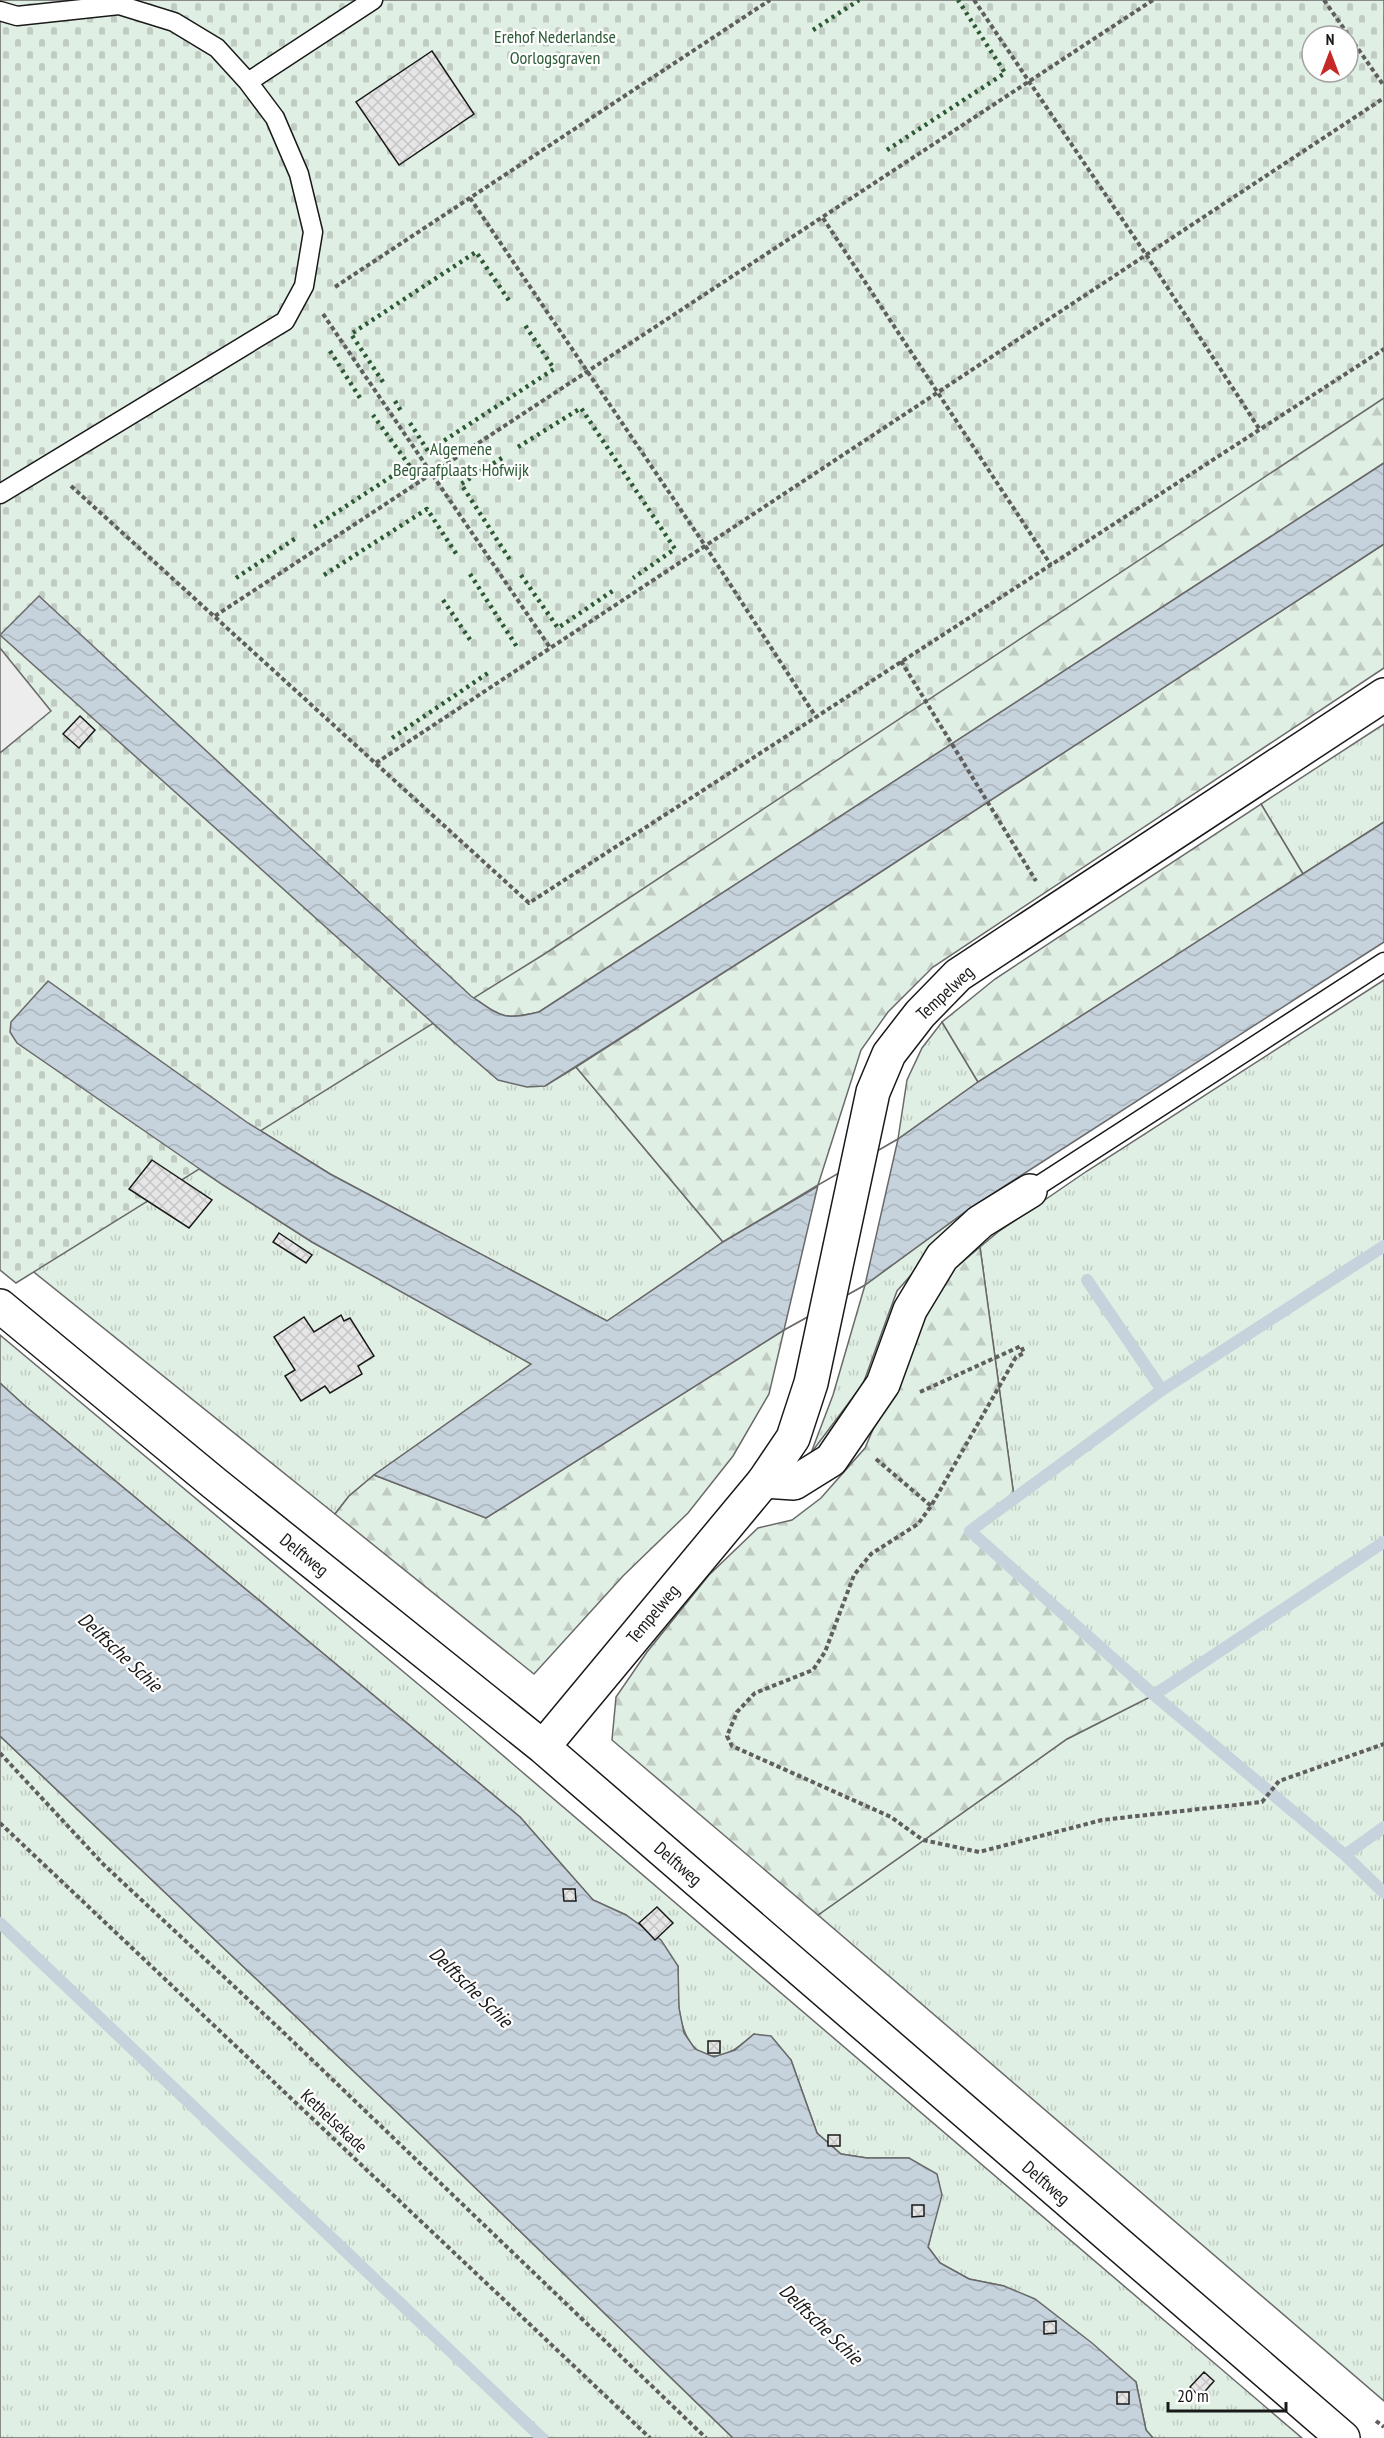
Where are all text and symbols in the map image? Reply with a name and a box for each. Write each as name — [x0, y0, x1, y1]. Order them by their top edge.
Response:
north arrow — [1300, 24, 1360, 84]
park label: Erehof Nederlandse Oorlogsgraven — [494, 25, 616, 69]
text: N — [1326, 29, 1334, 49]
park label: Algemene Begraafplaats Hofwijk — [393, 437, 529, 481]
street label: Tempelweg — [911, 960, 978, 1025]
street label: Delftweg — [275, 1528, 333, 1581]
street label: Tempelweg — [621, 1579, 684, 1648]
water label: Delftsche Schie — [72, 1606, 169, 1699]
street label: Delftweg — [650, 1837, 707, 1891]
water label: Delftsche Schie — [424, 1941, 519, 2034]
street label: Kethelsekade — [296, 2084, 373, 2157]
street label: Delftweg — [1018, 2156, 1075, 2210]
water label: Delftsche Schie — [774, 2278, 869, 2371]
scale bar — [1168, 2375, 1286, 2413]
text: 20 m — [1177, 2384, 1209, 2407]

